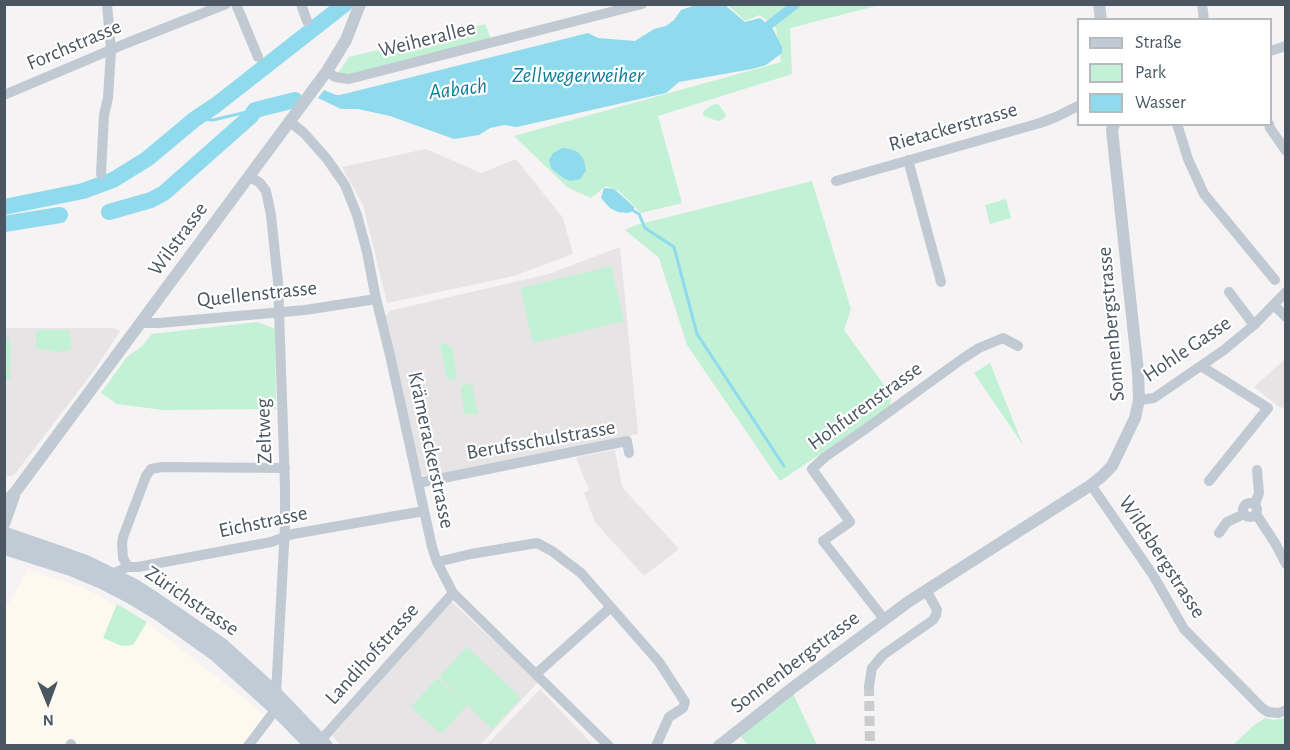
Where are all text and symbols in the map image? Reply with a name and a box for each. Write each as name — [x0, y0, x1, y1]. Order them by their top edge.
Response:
street label: Forchstrasse — [23, 14, 125, 76]
street label: Weiherallee — [376, 15, 478, 63]
legend — [1077, 18, 1272, 126]
text: Straße — [1135, 34, 1181, 52]
water label: Zellwegerweiher — [512, 62, 644, 88]
text: Park — [1135, 64, 1166, 82]
water label: Aabach — [427, 72, 489, 106]
text: Wasser — [1135, 94, 1186, 112]
street label: Rietackerstrasse — [886, 97, 1020, 157]
street label: Wilstrasse — [143, 197, 213, 281]
street label: Sonnenbergstrasse — [1092, 246, 1130, 402]
street label: Quellenstrasse — [196, 275, 318, 313]
street label: Hohle Gasse — [1138, 310, 1236, 388]
street label: Hohfurenstrasse — [803, 356, 927, 456]
street label: Krämerackerstrasse — [402, 369, 460, 531]
street label: Zeltweg — [250, 398, 278, 464]
street label: Berufsschulstrasse — [465, 414, 617, 466]
street label: Wildsbergstrasse — [1113, 491, 1211, 623]
street label: Eichstrasse — [216, 500, 310, 544]
street label: Zürichstrasse — [140, 560, 244, 642]
street label: Landihofstrasse — [320, 598, 424, 710]
street label: Sonnenbergstrasse — [726, 605, 864, 719]
north arrow — [18, 672, 78, 732]
text: N — [43, 712, 54, 728]

